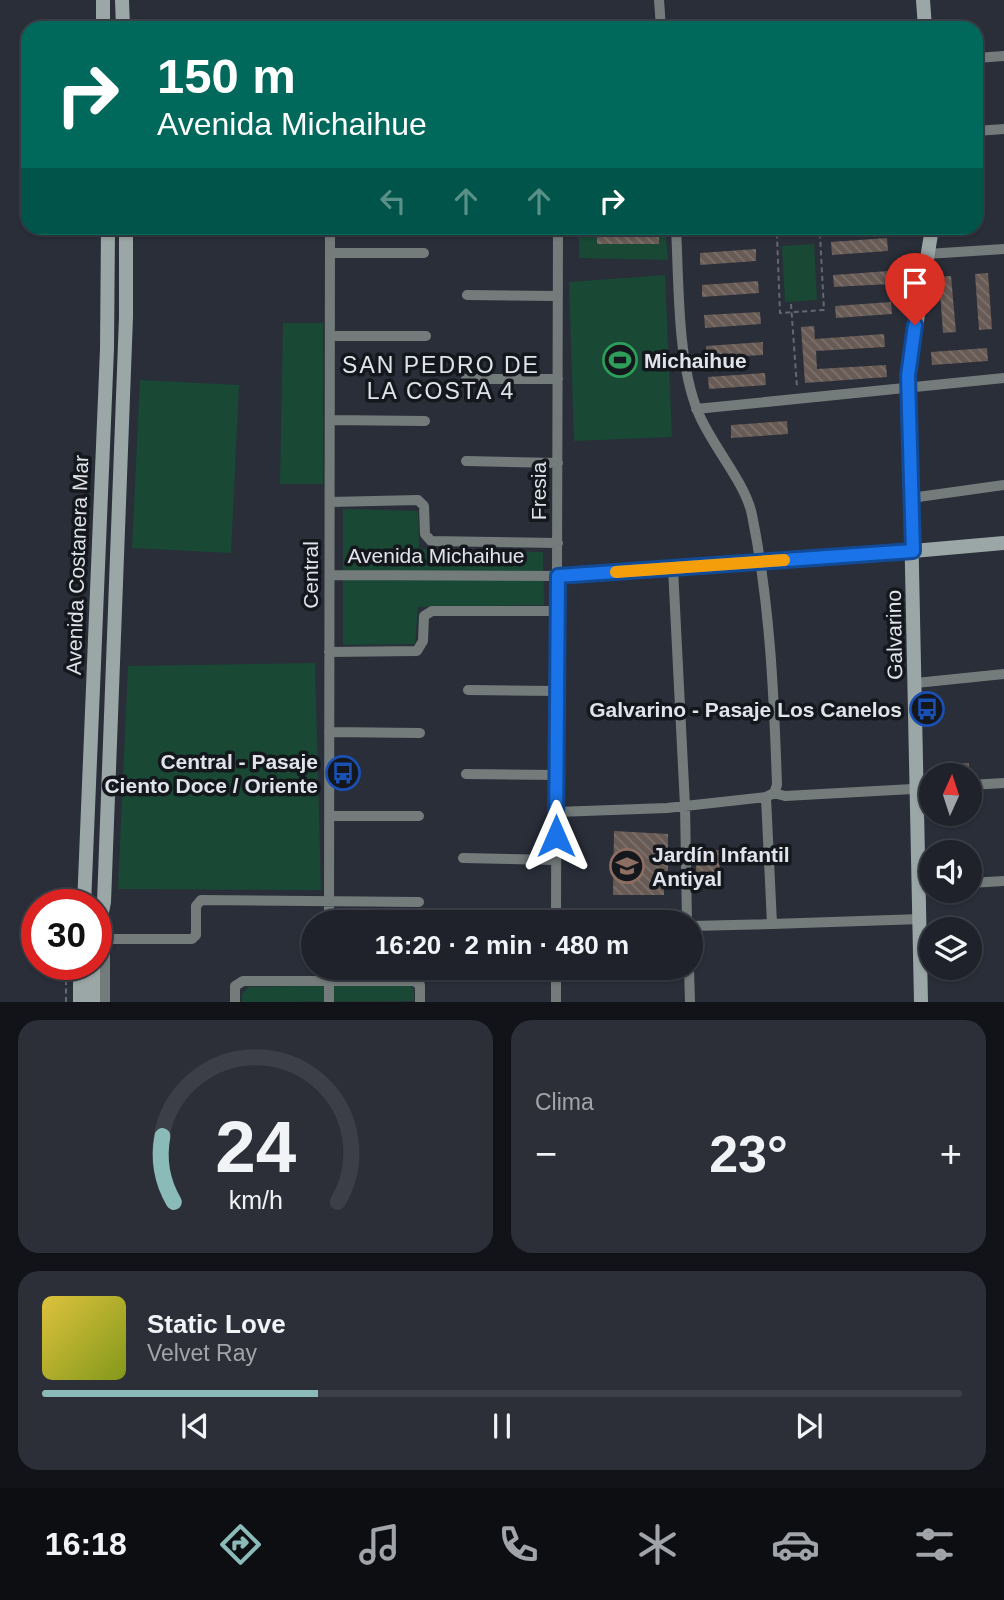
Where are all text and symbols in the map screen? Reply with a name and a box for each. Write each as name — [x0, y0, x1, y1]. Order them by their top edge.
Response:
icon: right — [42, 49, 133, 140]
text: 150 m — [157, 49, 296, 103]
text: Avenida Michaihue — [157, 106, 427, 142]
icon: left — [374, 182, 412, 220]
icon: ahead — [447, 182, 485, 220]
icon: ahead — [520, 182, 558, 220]
icon: right — [593, 182, 631, 220]
pin — [885, 253, 945, 325]
icon: arrive — [896, 264, 934, 302]
sports icon: Michaihue — [601, 341, 639, 379]
place label: Michaihue — [644, 349, 747, 372]
district label: SAN PEDRO DE LA COSTA 4 — [342, 352, 540, 404]
street label: Avenida Costanera Mar — [62, 455, 92, 675]
street label: Fresia — [527, 462, 550, 520]
street label: Central — [299, 541, 322, 609]
street label: Avenida Michaihue — [347, 544, 525, 567]
street label: Galvarino — [882, 590, 906, 680]
bus stop icon: Galvarino - Pasaje Los Canelos — [908, 690, 946, 728]
place label: Galvarino - Pasaje Los Canelos — [589, 698, 902, 721]
place label: Central - Pasaje Ciento Doce / Oriente — [104, 750, 318, 797]
bus stop icon: Central - Pasaje Ciento Doce / Oriente — [324, 754, 362, 792]
north arrow — [919, 763, 982, 826]
map controls — [919, 763, 982, 980]
position arrow — [519, 799, 593, 873]
button: sound — [919, 840, 982, 903]
place label: Jardín Infantil Antiyal — [652, 843, 790, 890]
school or university icon: Jardín Infantil Antiyal — [608, 847, 646, 885]
speed limit sign: 30 — [21, 889, 112, 980]
button: layers — [919, 917, 982, 980]
text: 16:20 · 2 min · 480 m — [375, 930, 629, 960]
text: Clima — [535, 1089, 594, 1115]
text: 24 — [215, 1107, 296, 1188]
text: 23° — [709, 1125, 788, 1183]
text: − — [535, 1133, 557, 1175]
text: + — [940, 1133, 962, 1175]
text: km/h — [228, 1186, 283, 1214]
text: Static Love — [147, 1309, 286, 1339]
text: Velvet Ray — [147, 1340, 257, 1366]
icon: previous — [176, 1407, 214, 1445]
icon: pause — [483, 1407, 521, 1445]
icon: next — [790, 1407, 828, 1445]
icon: directions — [216, 1520, 265, 1569]
icon: music — [355, 1520, 404, 1569]
icon: phone — [494, 1520, 543, 1569]
icon: climate — [633, 1520, 682, 1569]
icon: car — [771, 1520, 820, 1569]
icon: filters — [910, 1520, 959, 1569]
text: 16:18 — [45, 1526, 127, 1562]

